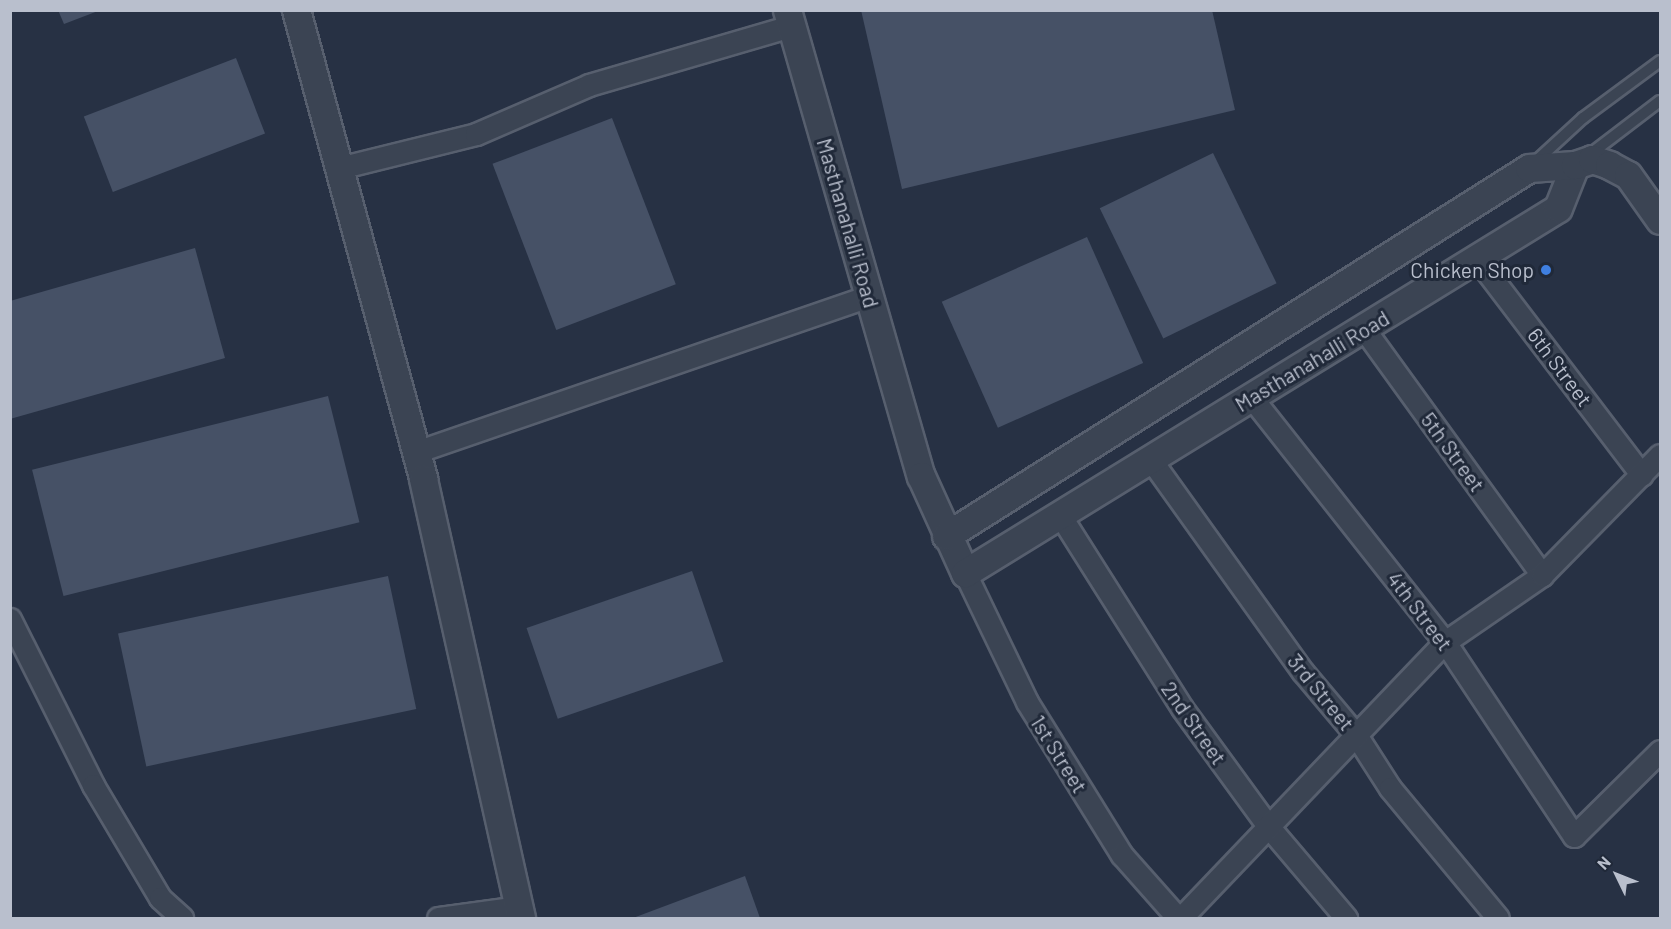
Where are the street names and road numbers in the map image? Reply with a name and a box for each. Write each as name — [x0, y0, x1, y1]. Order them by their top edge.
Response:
street label: Masthanahalli Road — [812, 135, 884, 311]
street label: Masthanahalli Road — [1230, 305, 1394, 417]
street label: 6th Street — [1522, 323, 1598, 411]
street label: 5th Street — [1416, 408, 1490, 496]
street label: 4th Street — [1382, 567, 1458, 655]
street label: 3rd Street — [1282, 649, 1360, 735]
street label: 2nd Street — [1156, 677, 1232, 769]
street label: 1st Street — [1025, 711, 1093, 797]

